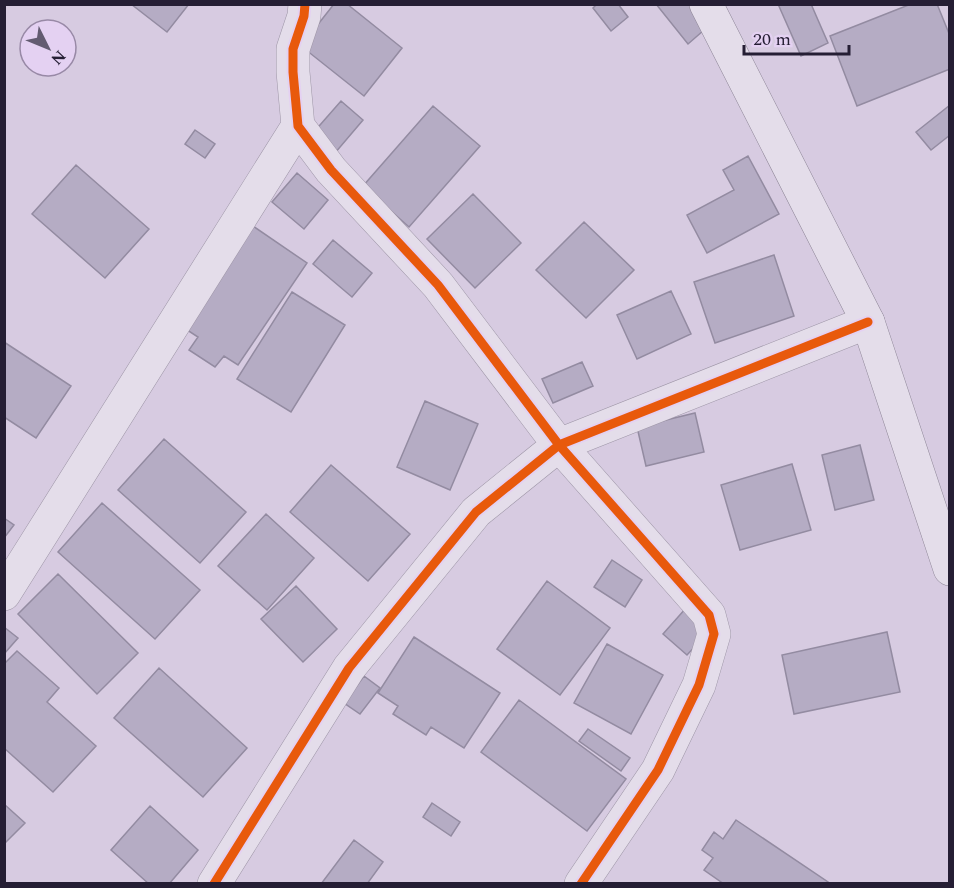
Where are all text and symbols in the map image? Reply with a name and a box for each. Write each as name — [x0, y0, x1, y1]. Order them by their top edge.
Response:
north arrow — [18, 18, 78, 78]
scale bar — [744, 18, 849, 56]
text: 20 m — [753, 26, 791, 53]
text: N — [45, 45, 71, 71]

